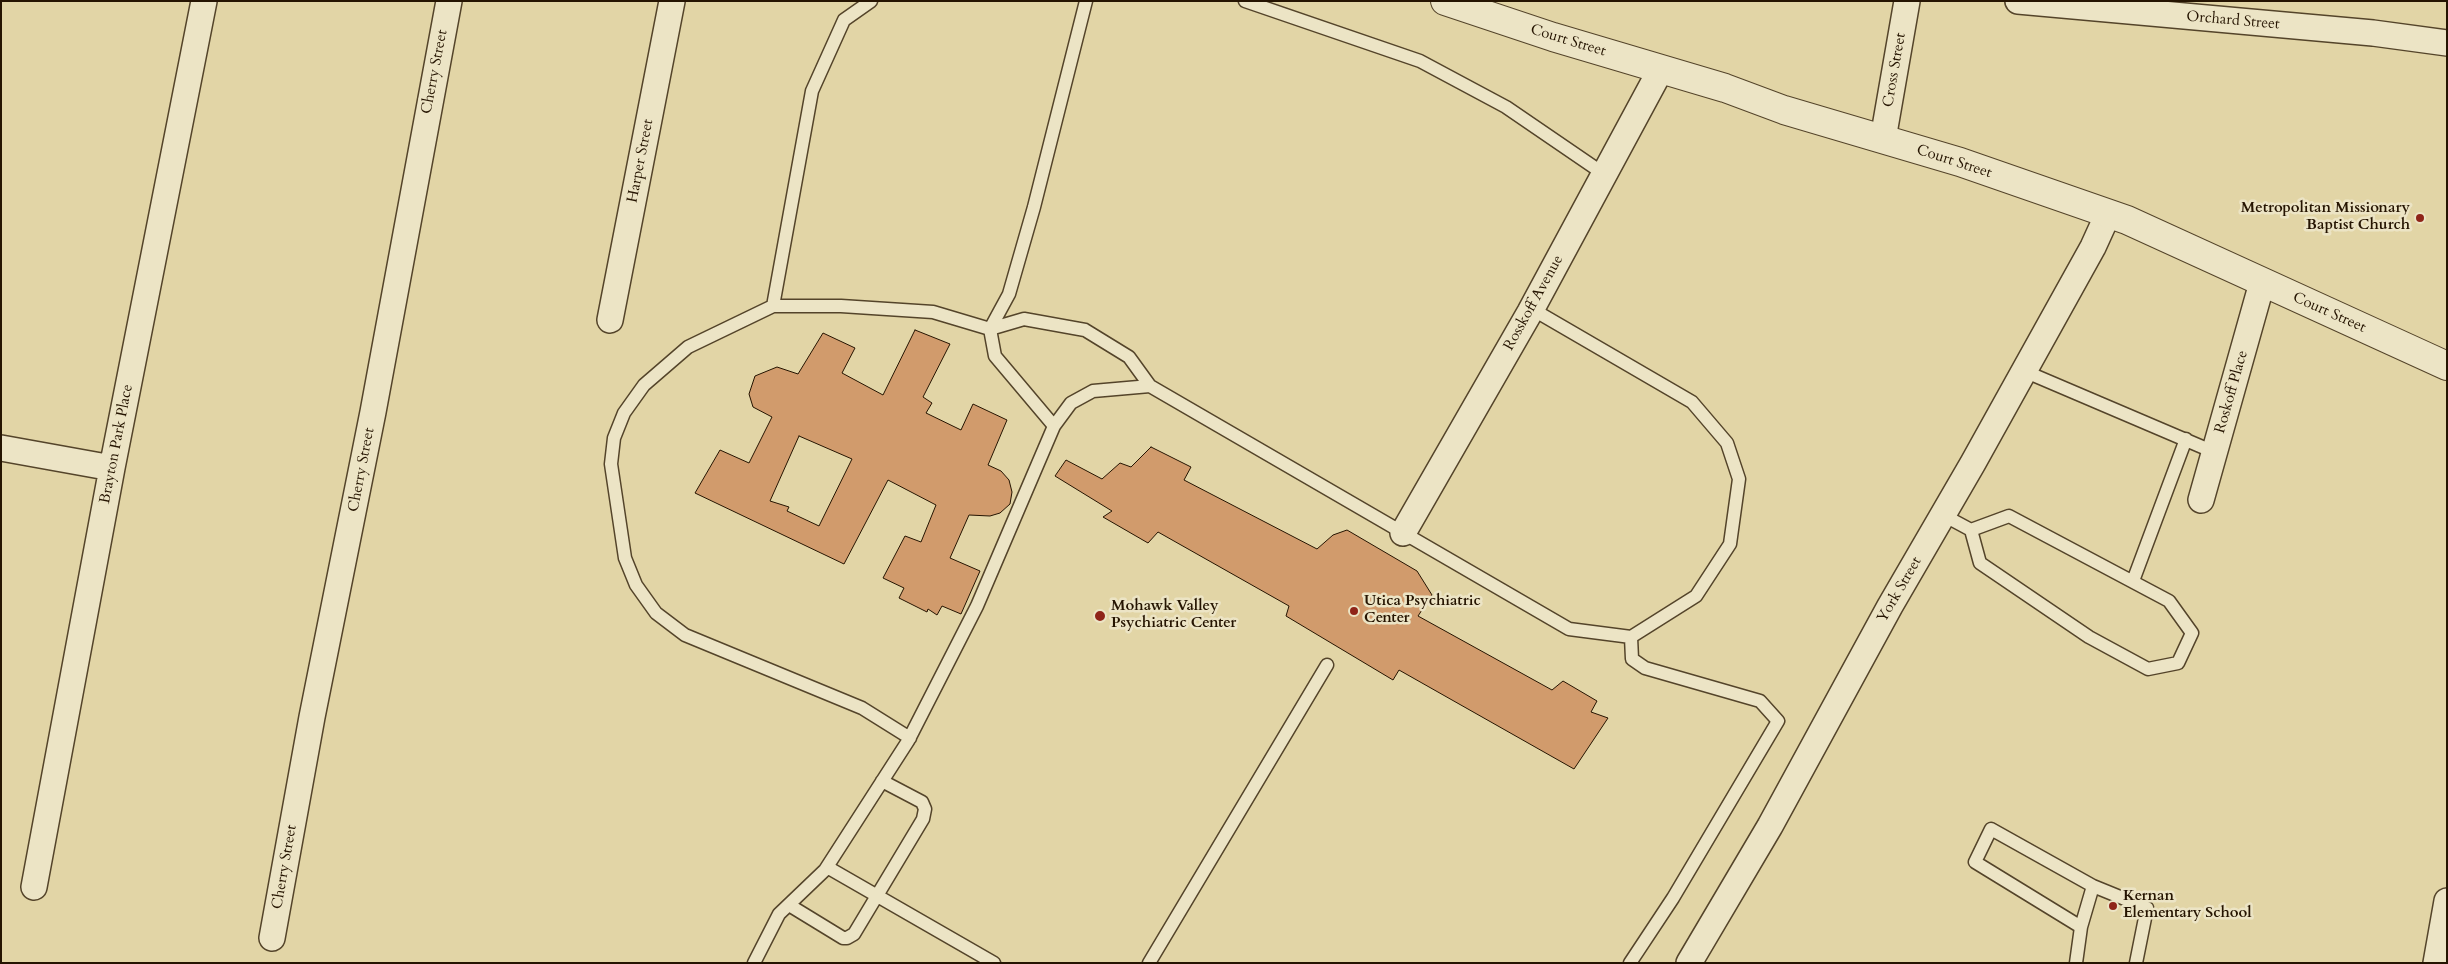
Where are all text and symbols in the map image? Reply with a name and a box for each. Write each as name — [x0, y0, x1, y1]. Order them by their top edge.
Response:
street label: Orchard Street — [2186, 8, 2280, 34]
street label: Court Street — [1528, 21, 1608, 61]
street label: Cherry Street — [418, 28, 452, 116]
street label: Cross Street — [1880, 31, 1910, 109]
street label: Harper Street — [624, 118, 658, 204]
street label: Court Street — [1914, 141, 1994, 183]
place label: Metropolitan Missionary Baptist Church — [2241, 200, 2410, 235]
marker: Metropolitan Missionary Baptist Church — [2414, 212, 2426, 224]
street label: Rosskoff Avenue — [1500, 252, 1568, 354]
street label: Court Street — [2290, 289, 2368, 337]
street label: Roskoff Place — [2212, 348, 2252, 436]
street label: Brayton Park Place — [97, 383, 137, 505]
street label: Cherry Street — [345, 426, 379, 514]
street label: York Street — [1874, 554, 1926, 626]
place label: Utica Psychiatric Center — [1364, 593, 1481, 628]
place label: Mohawk Valley Psychiatric Center — [1111, 598, 1236, 633]
marker: Utica Psychiatric Center — [1348, 605, 1360, 617]
marker: Mohawk Valley Psychiatric Center — [1093, 609, 1107, 623]
street label: Cherry Street — [269, 823, 301, 911]
place label: Kernan Elementary School — [2123, 888, 2252, 923]
marker: Kernan Elementary School — [2107, 900, 2119, 912]

